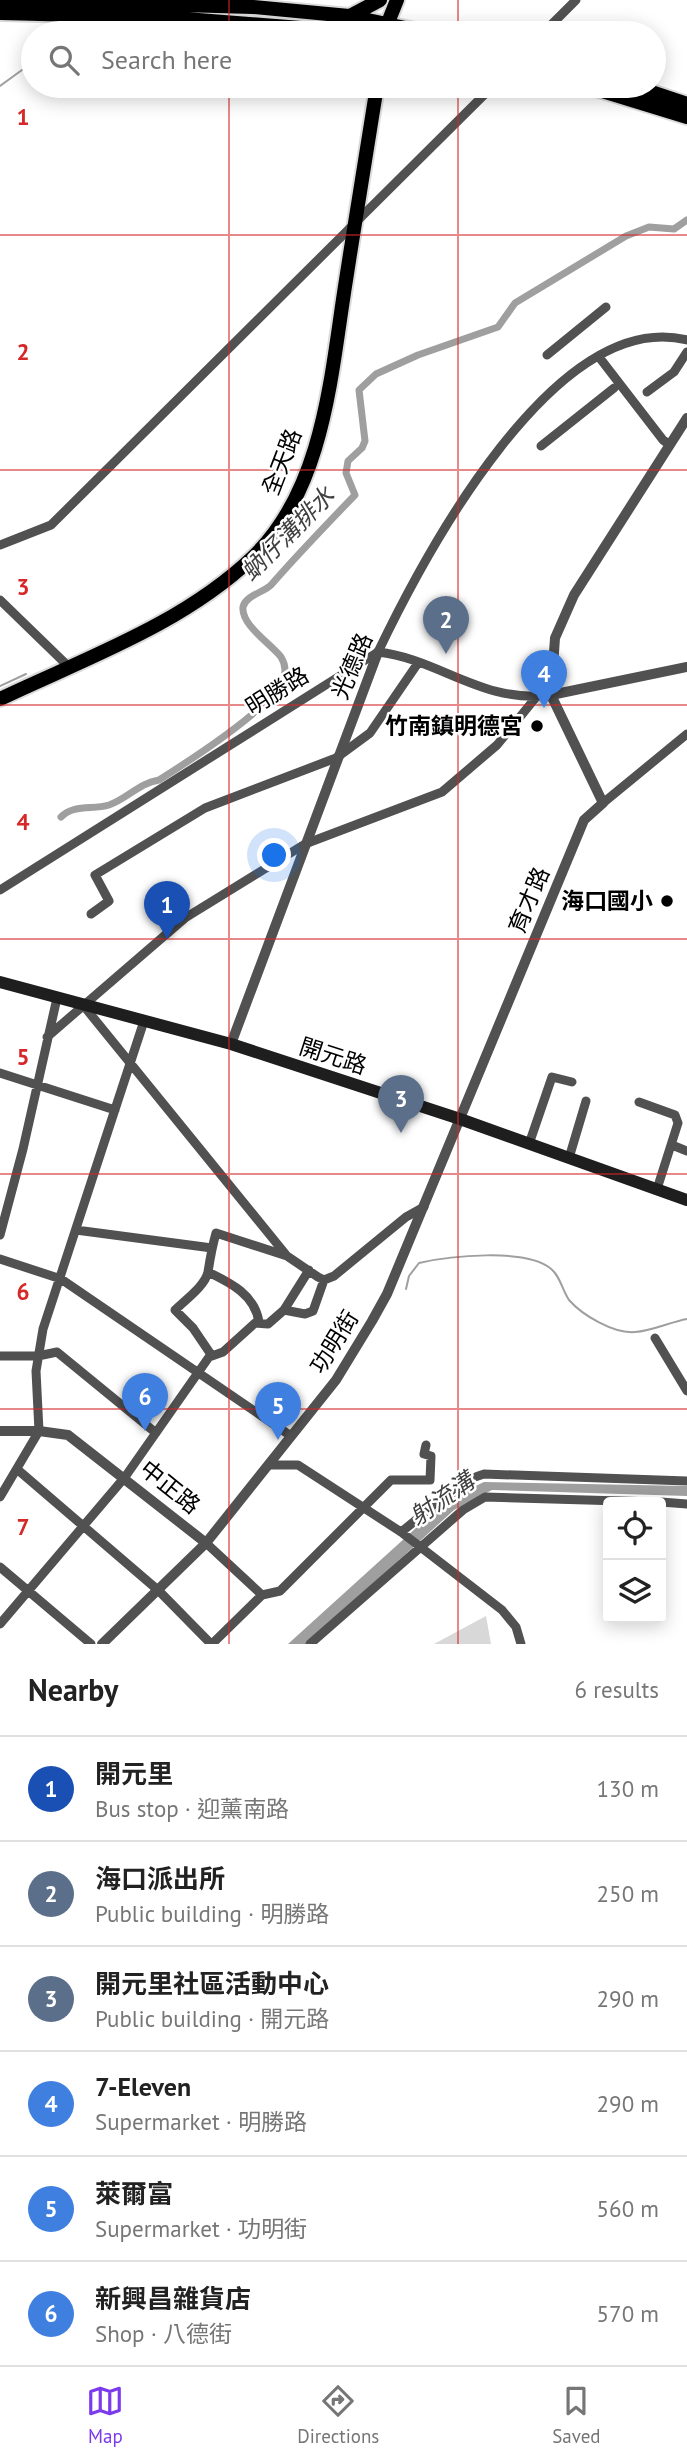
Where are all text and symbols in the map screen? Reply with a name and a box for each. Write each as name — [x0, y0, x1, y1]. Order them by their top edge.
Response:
search box — [21, 21, 666, 98]
icon: search — [45, 41, 83, 79]
text: Search here — [101, 43, 232, 76]
text: 1 — [16, 102, 30, 131]
text: 2 — [16, 337, 30, 366]
street label: 全天路 — [256, 424, 307, 499]
water label: 蚋仔溝排水 — [234, 480, 342, 587]
text: 3 — [16, 572, 30, 601]
pin: 2 — [423, 596, 469, 654]
street label: 光德路 — [325, 628, 378, 703]
pin: 4 — [521, 650, 567, 708]
street label: 明勝路 — [240, 660, 314, 721]
place label: 竹南鎮明德宮 — [385, 711, 523, 740]
marker: 竹南鎮明德宮 — [529, 718, 545, 734]
text: 4 — [16, 807, 30, 836]
your location — [257, 838, 291, 872]
street label: 育才路 — [502, 862, 555, 937]
pin: 1 — [144, 881, 190, 939]
place label: 海口國小 — [561, 886, 653, 915]
marker: 海口國小 — [659, 893, 675, 909]
street label: 開元路 — [296, 1031, 370, 1080]
text: 5 — [16, 1042, 30, 1071]
pin: 3 — [378, 1075, 424, 1133]
text: 6 — [16, 1277, 30, 1306]
street label: 功明街 — [303, 1305, 364, 1379]
pin: 6 — [122, 1373, 168, 1431]
pin: 5 — [255, 1382, 301, 1440]
street label: 中正路 — [134, 1454, 206, 1520]
water label: 射流溝 — [403, 1464, 483, 1532]
map controls — [603, 1497, 666, 1623]
button: locate — [603, 1497, 666, 1560]
text: 7 — [16, 1512, 30, 1541]
button: layers — [603, 1560, 666, 1623]
text: Nearby — [28, 1670, 118, 1709]
text: 6 results — [575, 1675, 659, 1704]
text: 開元里 — [95, 1757, 173, 1790]
text: 1 — [44, 1774, 58, 1803]
text: 130 m — [597, 1774, 659, 1803]
text: Bus stop · 迎薰南路 — [95, 1794, 289, 1823]
text: 海口派出所 — [95, 1862, 225, 1895]
text: 2 — [44, 1879, 58, 1908]
text: 250 m — [597, 1879, 659, 1908]
text: Public building · 明勝路 — [95, 1899, 329, 1928]
text: 開元里社區活動中心 — [95, 1967, 329, 2000]
text: 3 — [44, 1984, 58, 2013]
text: 290 m — [597, 1984, 659, 2013]
text: Public building · 開元路 — [95, 2004, 329, 2033]
text: 7-Eleven — [95, 2070, 191, 2103]
text: 4 — [44, 2089, 58, 2118]
text: 290 m — [597, 2089, 659, 2118]
text: Supermarket · 明勝路 — [95, 2107, 307, 2136]
text: 萊爾富 — [95, 2177, 173, 2210]
text: 5 — [44, 2194, 58, 2223]
text: 560 m — [597, 2194, 659, 2223]
text: Supermarket · 功明街 — [95, 2214, 307, 2243]
text: 新興昌雜貨店 — [95, 2282, 251, 2315]
text: 6 — [44, 2299, 58, 2328]
text: 570 m — [597, 2299, 659, 2328]
text: Shop · 八德街 — [95, 2319, 232, 2348]
tab: Map — [86, 2382, 124, 2448]
tab: Directions — [297, 2382, 379, 2448]
tab: Saved — [552, 2382, 601, 2448]

